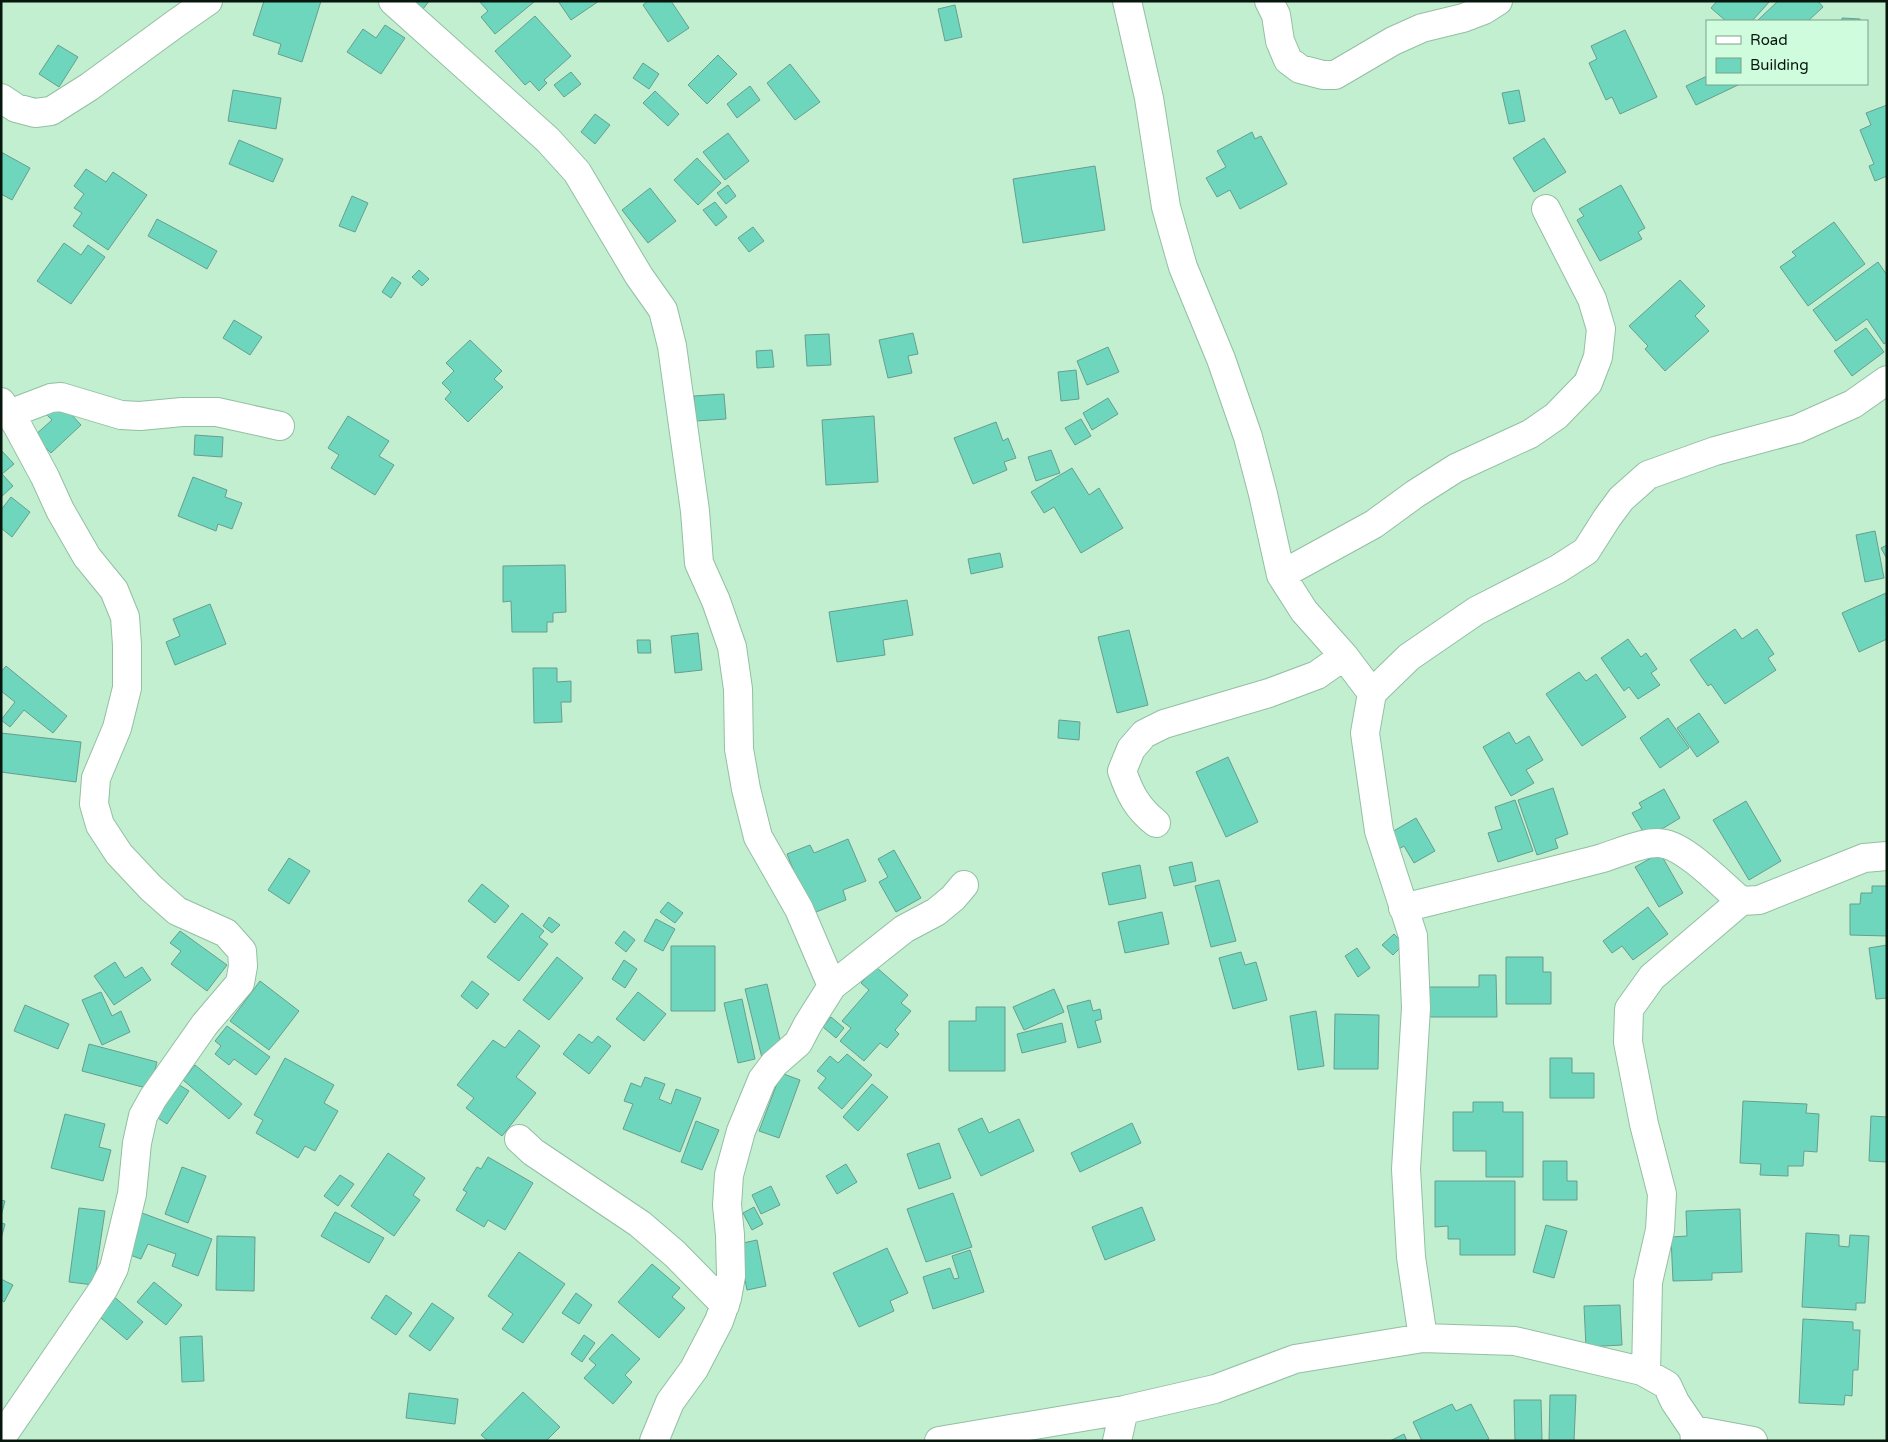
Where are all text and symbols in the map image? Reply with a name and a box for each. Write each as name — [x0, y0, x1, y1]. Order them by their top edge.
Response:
legend — [1706, 20, 1868, 85]
text: Road — [1750, 31, 1788, 49]
text: Building — [1750, 56, 1809, 74]

